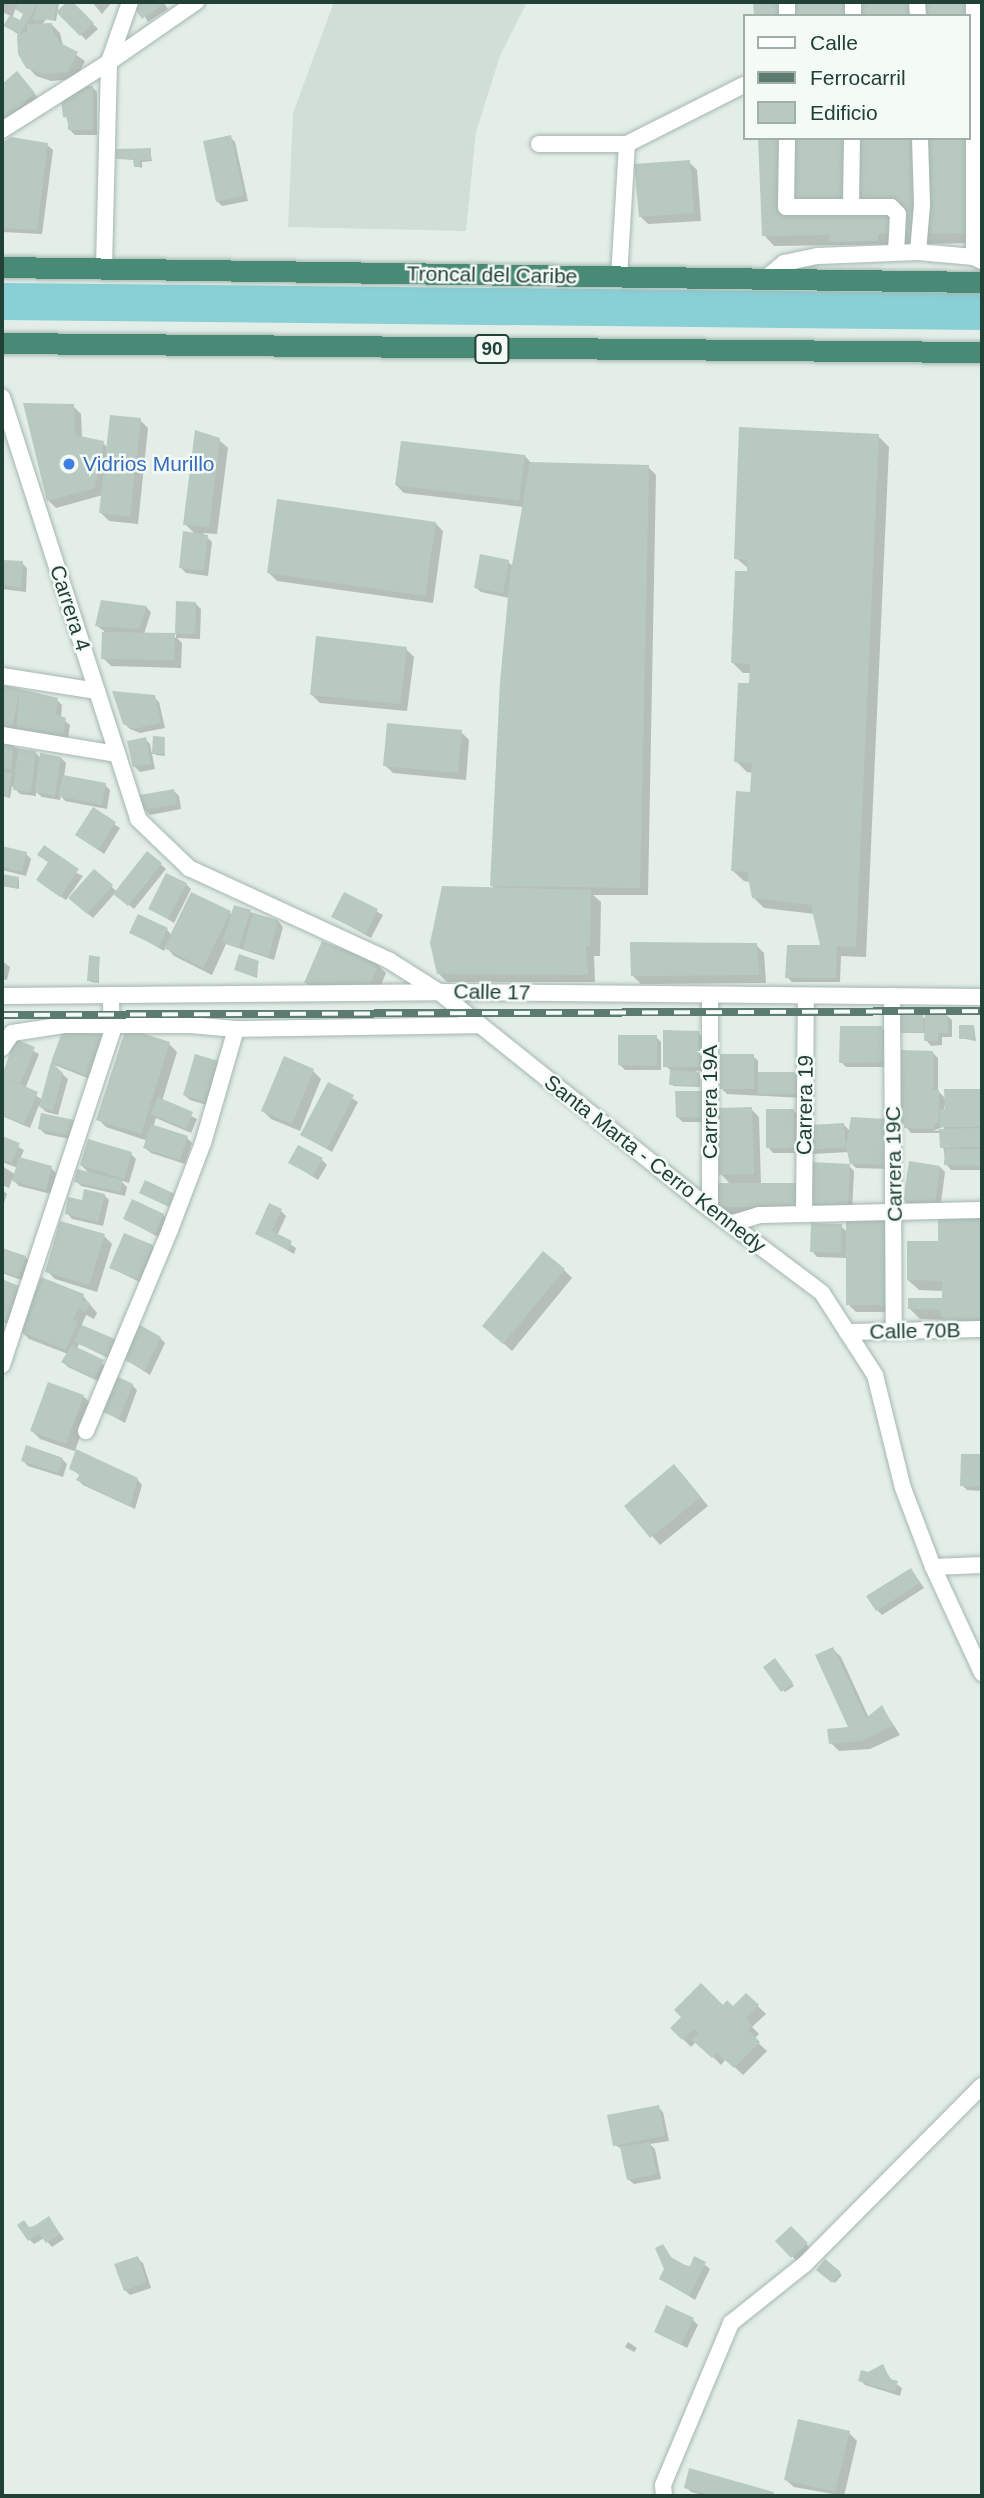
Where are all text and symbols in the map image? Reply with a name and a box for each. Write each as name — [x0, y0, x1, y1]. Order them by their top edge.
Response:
legend — [743, 14, 970, 140]
text: Calle — [810, 31, 858, 54]
text: Ferrocarril — [810, 66, 906, 89]
text: Edificio — [810, 101, 878, 124]
street label: Troncal del Caribe — [406, 261, 578, 289]
road number: 90 — [473, 334, 511, 364]
place label: Vidrios Murillo — [83, 451, 214, 477]
marker: Vidrios Murillo — [61, 456, 77, 472]
street label: Carrera 4 — [44, 562, 96, 654]
street label: Calle 17 — [453, 979, 531, 1005]
street label: Carrera 19A — [697, 1045, 723, 1159]
street label: Carrera 19 — [792, 1055, 818, 1155]
street label: Santa Marta - Cerro Kennedy — [539, 1070, 771, 1258]
street label: Carrera 19C — [880, 1106, 908, 1222]
street label: Calle 70B — [869, 1318, 961, 1344]

